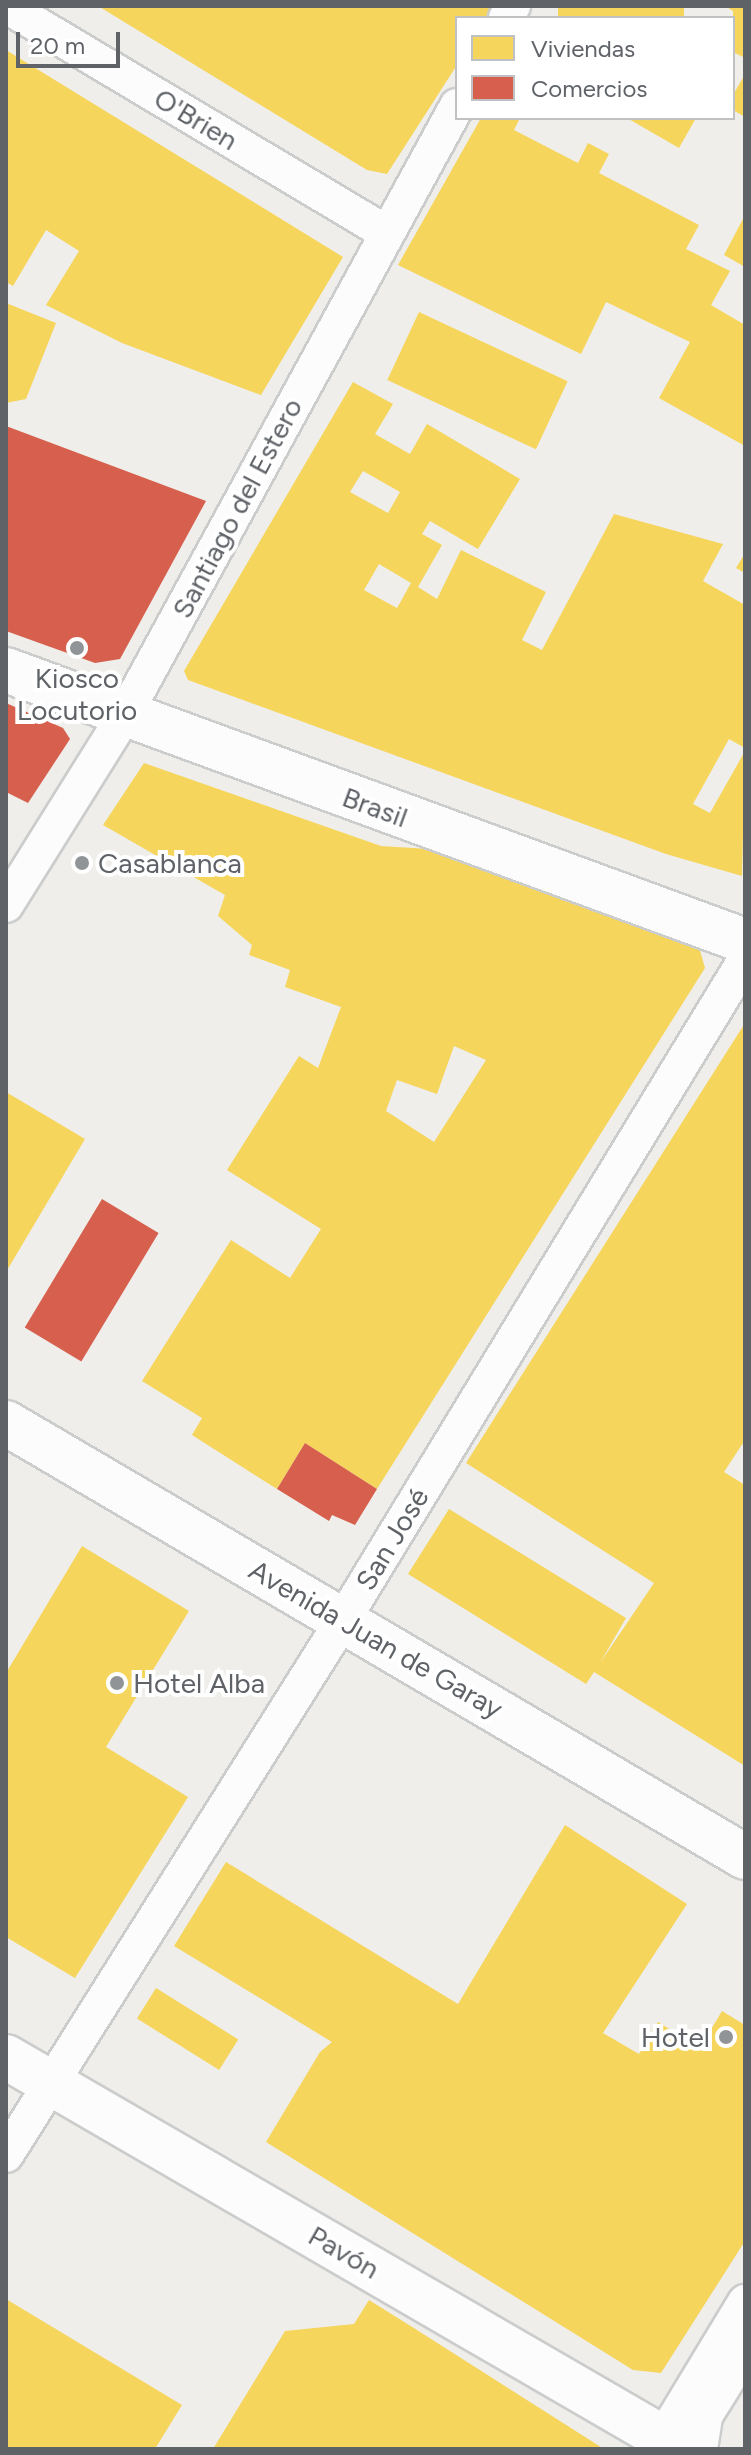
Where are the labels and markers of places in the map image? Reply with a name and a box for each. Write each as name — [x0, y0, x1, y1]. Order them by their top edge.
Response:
marker: Kiosco Locutorio — [68, 639, 86, 657]
place label: Kiosco Locutorio — [17, 661, 137, 727]
place label: Casablanca — [98, 846, 242, 880]
marker: Casablanca — [73, 854, 91, 872]
place label: Hotel Alba — [133, 1666, 265, 1700]
marker: Hotel Alba — [108, 1674, 126, 1692]
place label: Hotel — [641, 2020, 710, 2054]
marker: Hotel — [717, 2028, 735, 2046]

